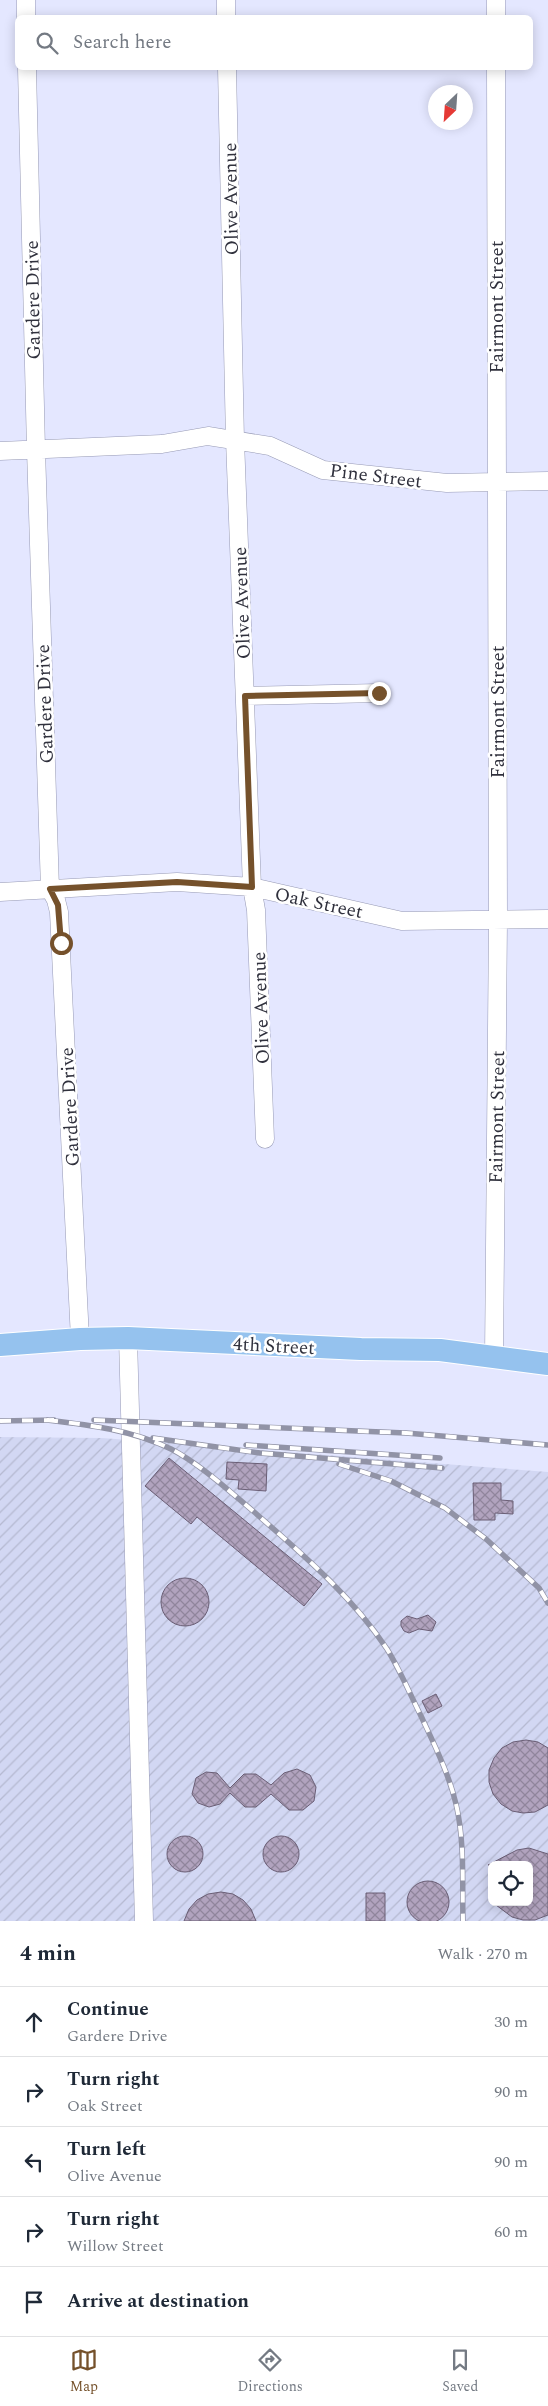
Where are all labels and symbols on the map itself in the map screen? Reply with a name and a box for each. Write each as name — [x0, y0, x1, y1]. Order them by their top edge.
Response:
north arrow — [428, 85, 473, 130]
street label: Olive Avenue — [216, 142, 247, 256]
street label: Gardere Drive — [18, 240, 49, 360]
street label: Fairmont Street — [483, 240, 512, 374]
street label: Pine Street — [328, 456, 424, 497]
street label: Olive Avenue — [226, 546, 259, 660]
street label: Gardere Drive — [29, 644, 62, 764]
street label: Fairmont Street — [484, 645, 513, 779]
route end — [368, 682, 391, 705]
street label: Oak Street — [272, 880, 366, 927]
route start — [50, 932, 73, 955]
street label: Olive Avenue — [245, 951, 278, 1065]
street label: Gardere Drive — [53, 1047, 88, 1167]
street label: Fairmont Street — [482, 1050, 513, 1184]
street label: 4th Street — [232, 1330, 316, 1363]

